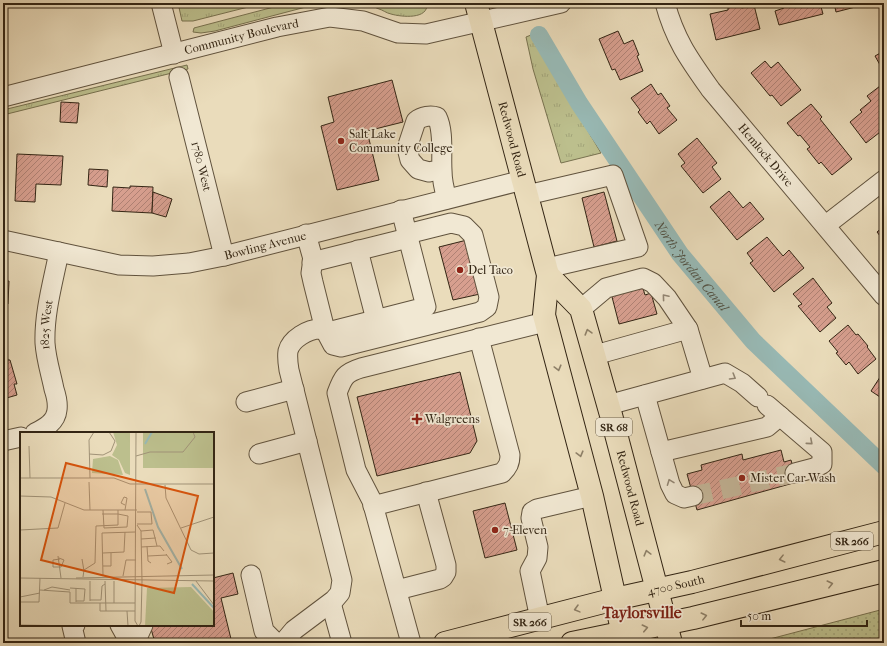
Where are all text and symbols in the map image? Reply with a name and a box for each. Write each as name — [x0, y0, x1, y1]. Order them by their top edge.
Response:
street label: Community Boulevard — [183, 16, 300, 57]
street label: Redwood Road — [495, 100, 529, 179]
street label: Hemlock Drive — [735, 121, 796, 189]
place label: Salt Lake Community College — [349, 127, 452, 155]
marker: Salt Lake Community College — [336, 136, 346, 146]
street label: 1780 West — [188, 140, 215, 193]
water label: North Jordan Canal — [652, 217, 733, 315]
street label: Bowling Avenue — [223, 228, 308, 263]
place label: Del Taco — [468, 263, 513, 277]
marker: Del Taco — [455, 265, 465, 275]
one-way arrow — [663, 294, 670, 302]
street label: 1825 West — [38, 298, 56, 350]
one-way arrow — [584, 329, 593, 336]
one-way arrow — [553, 365, 561, 371]
one-way arrow — [729, 373, 736, 380]
place label: Walgreens — [424, 412, 480, 426]
marker: Walgreens — [412, 414, 422, 424]
road number: SR 68 — [596, 418, 632, 436]
inset map — [20, 432, 214, 626]
one-way arrow — [805, 437, 812, 444]
street label: Redwood Road — [614, 449, 647, 528]
one-way arrow — [576, 451, 584, 457]
place label: Mister Car Wash — [750, 471, 836, 485]
marker: Mister Car Wash — [737, 473, 747, 483]
one-way arrow — [667, 479, 675, 486]
place label: 7-Eleven — [503, 523, 547, 537]
marker: 7-Eleven — [490, 525, 500, 535]
road number: SR 266 — [831, 532, 873, 550]
one-way arrow — [643, 550, 652, 557]
one-way arrow — [779, 554, 786, 563]
street label: 4700 South — [646, 572, 706, 599]
one-way arrow — [827, 581, 834, 589]
scale bar — [741, 602, 867, 628]
district label: Taylorsville — [601, 603, 682, 623]
one-way arrow — [574, 604, 581, 613]
text: 50 m — [747, 609, 771, 623]
one-way arrow — [701, 612, 707, 620]
road number: SR 266 — [509, 613, 551, 631]
one-way arrow — [641, 625, 648, 633]

